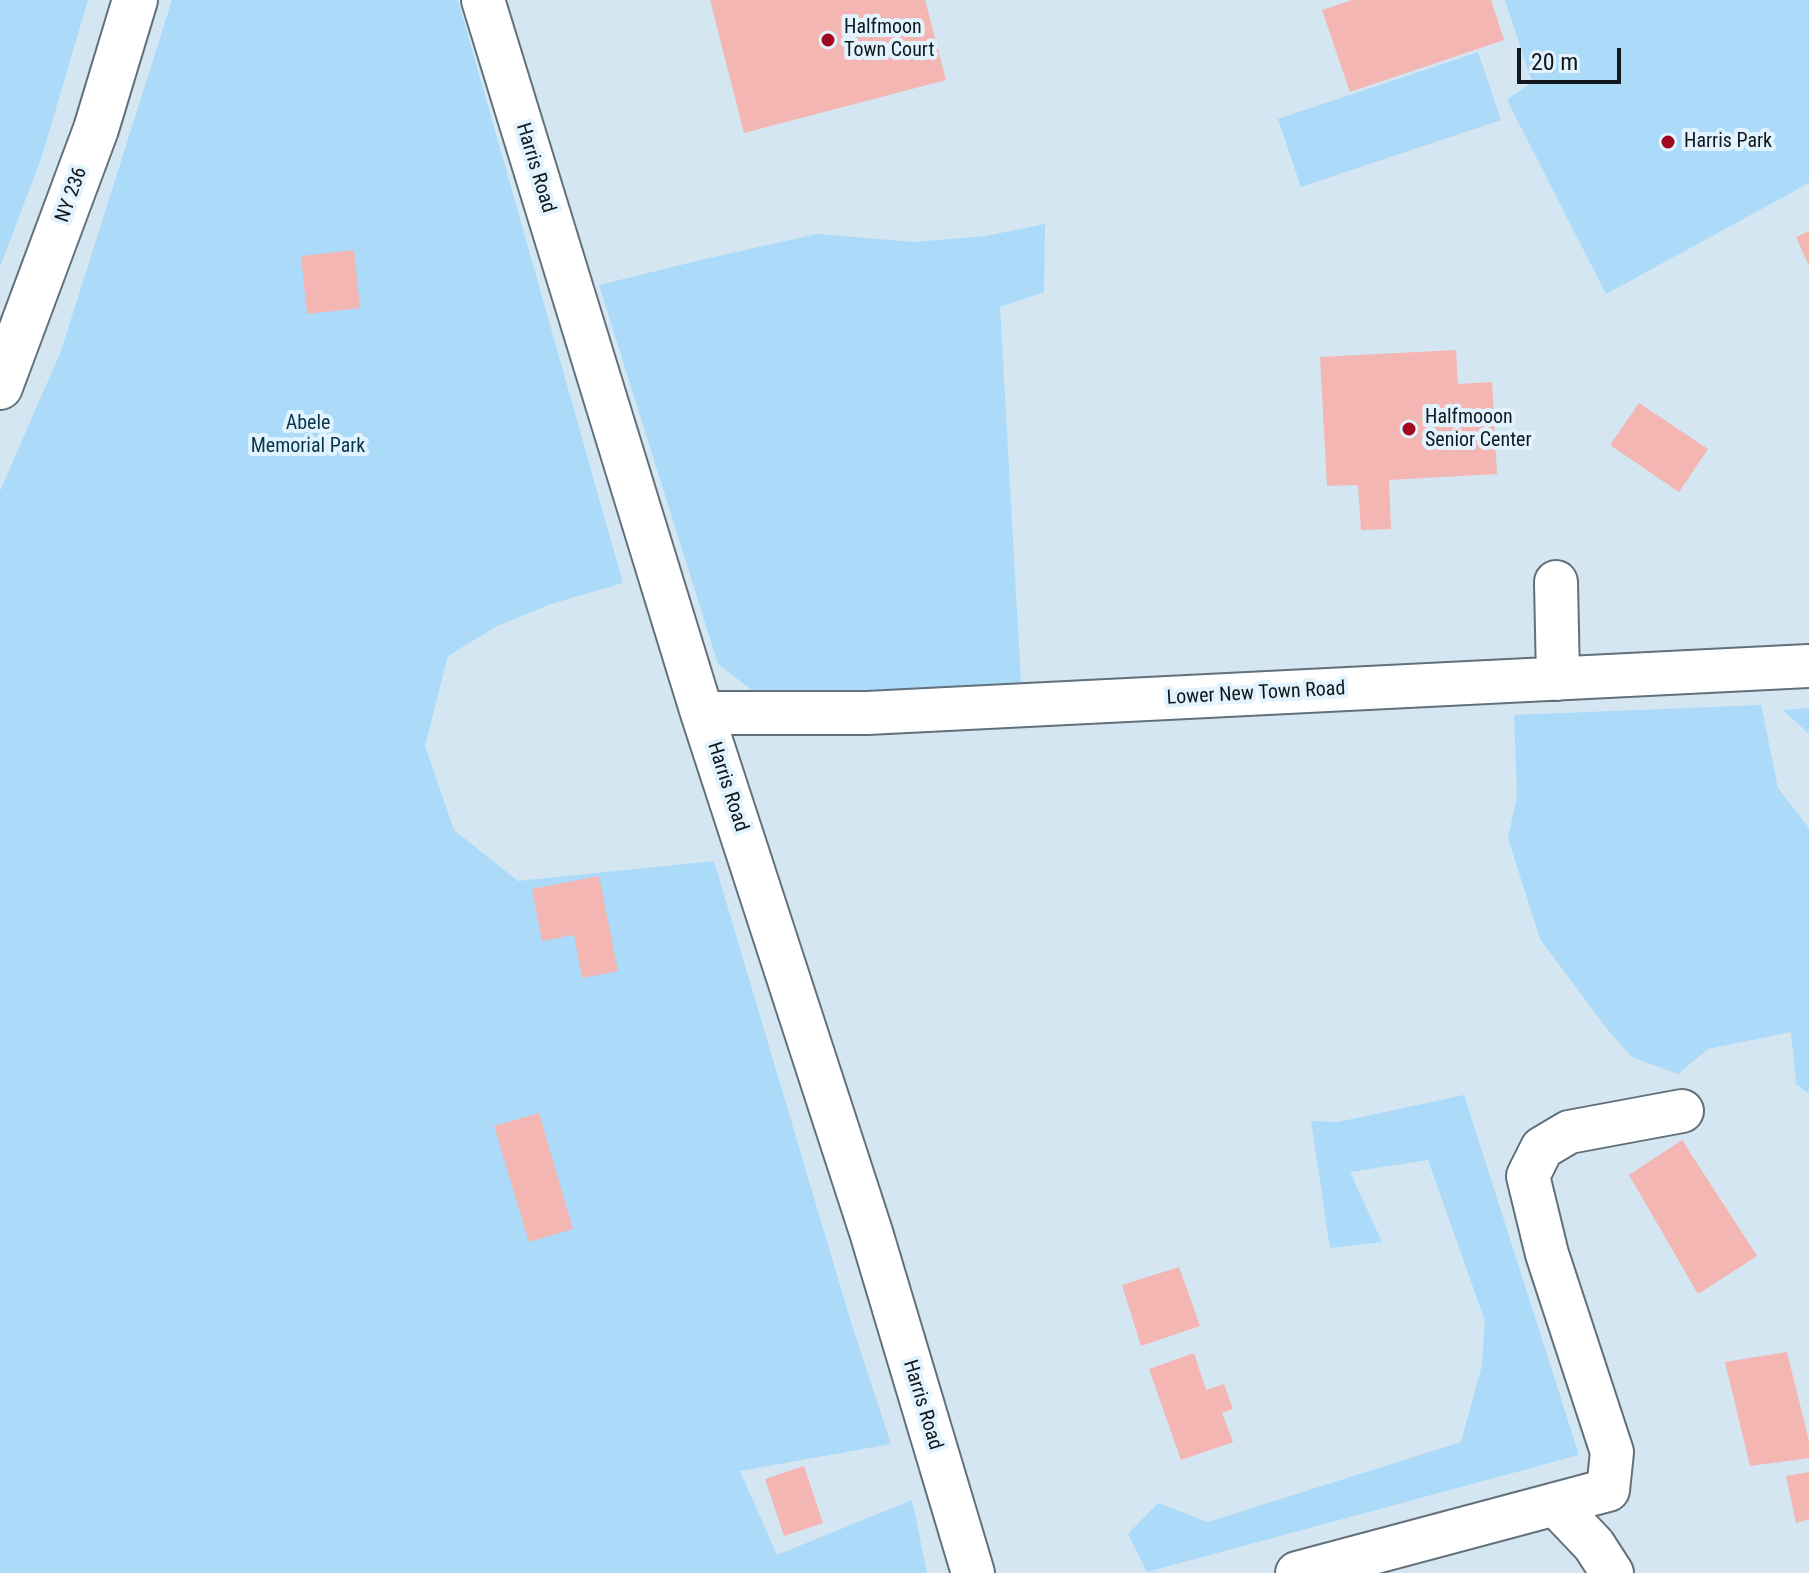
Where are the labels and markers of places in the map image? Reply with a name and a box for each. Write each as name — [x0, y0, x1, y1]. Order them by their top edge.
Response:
place label: Halfmoon Town Court — [844, 16, 934, 63]
marker: Halfmoon Town Court — [819, 31, 837, 49]
place label: Harris Park — [1684, 130, 1772, 154]
marker: Harris Park — [1659, 133, 1677, 151]
place label: Halfmooon Senior Center — [1425, 406, 1532, 453]
marker: Halfmooon Senior Center — [1400, 420, 1418, 438]

